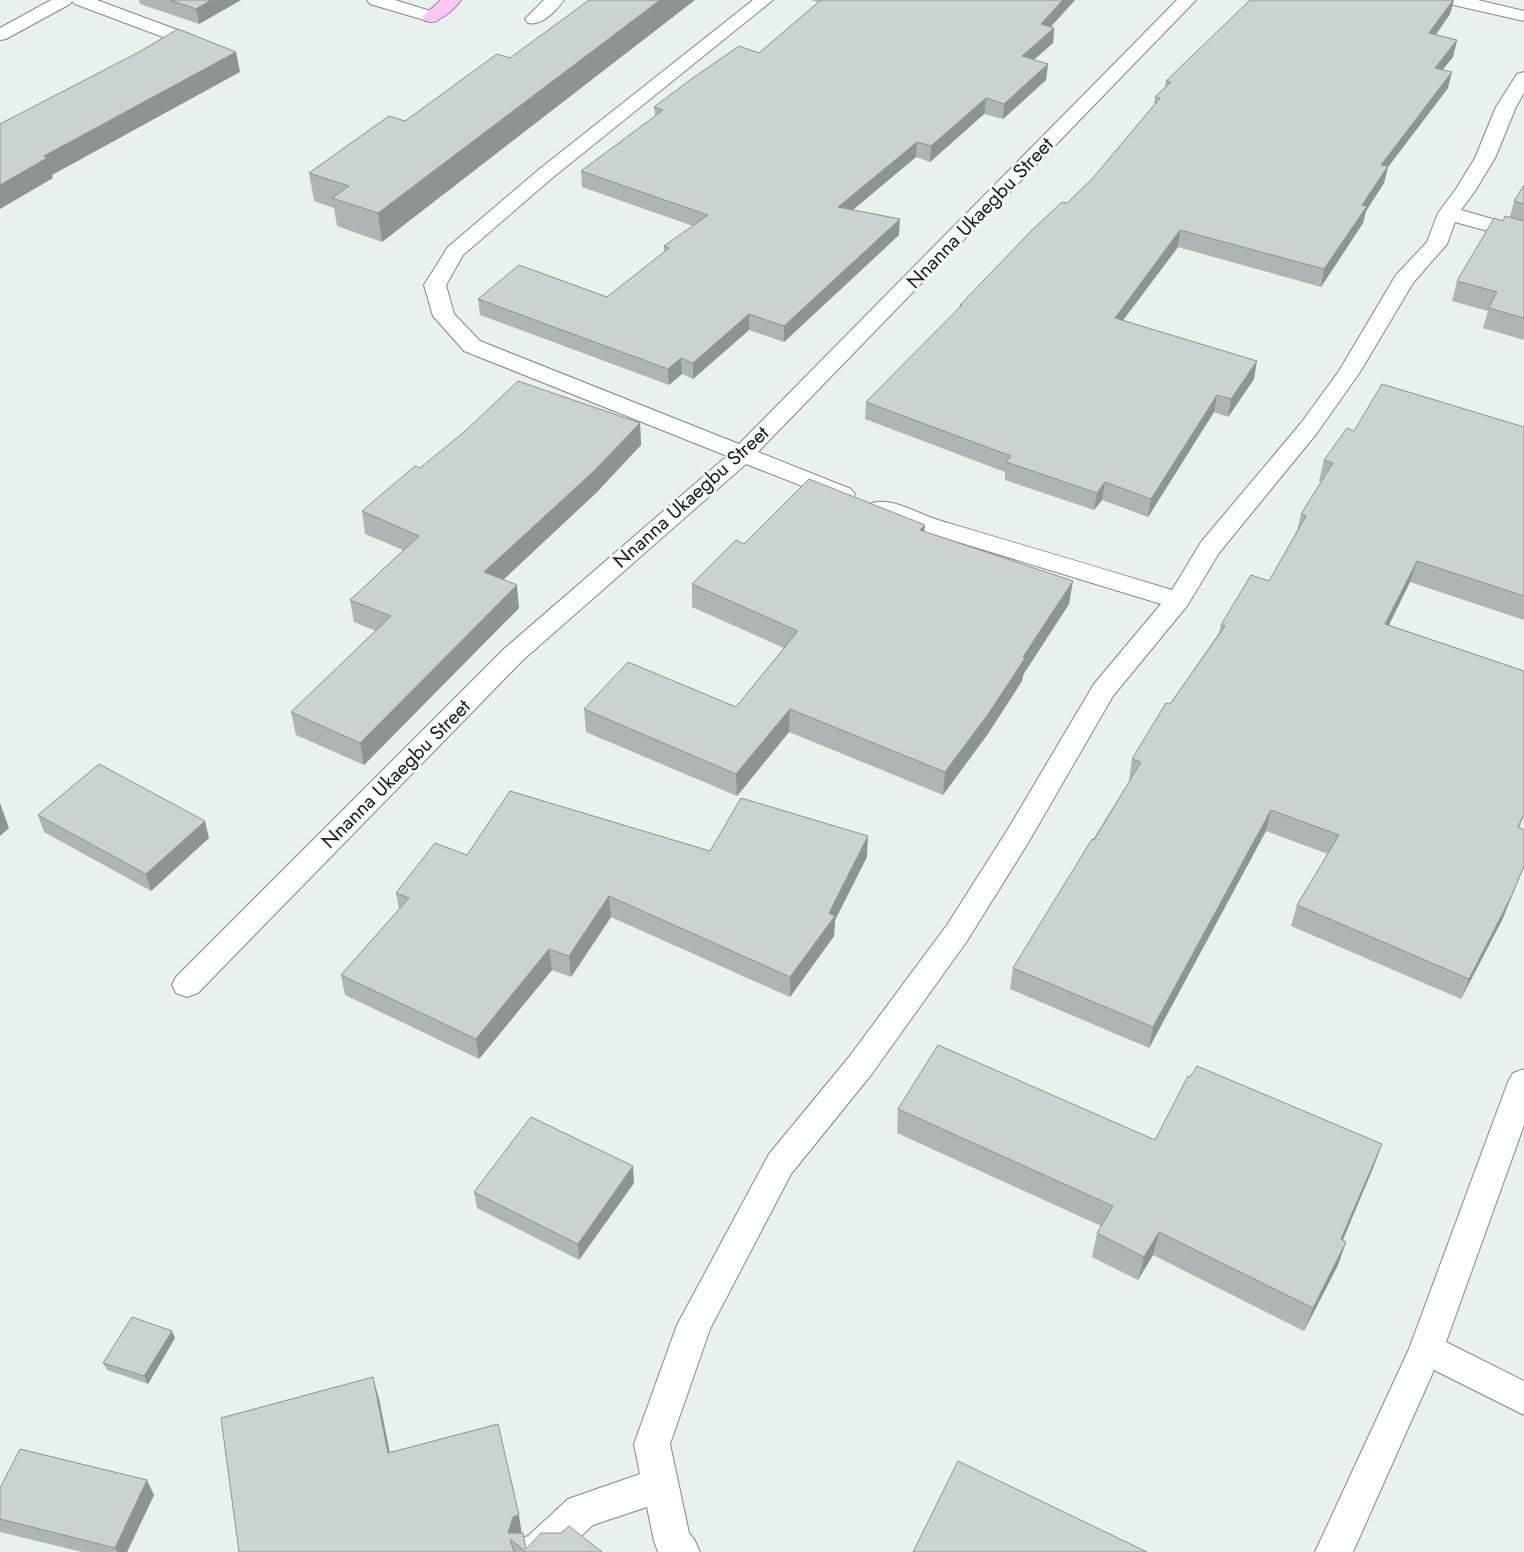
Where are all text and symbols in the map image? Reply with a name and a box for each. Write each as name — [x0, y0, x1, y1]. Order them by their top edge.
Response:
street label: Nnanna Ukaegbu Street — [900, 131, 1060, 295]
street label: Nnanna Ukaegbu Street — [607, 419, 775, 575]
street label: Nnanna Ukaegbu Street — [315, 693, 477, 855]

